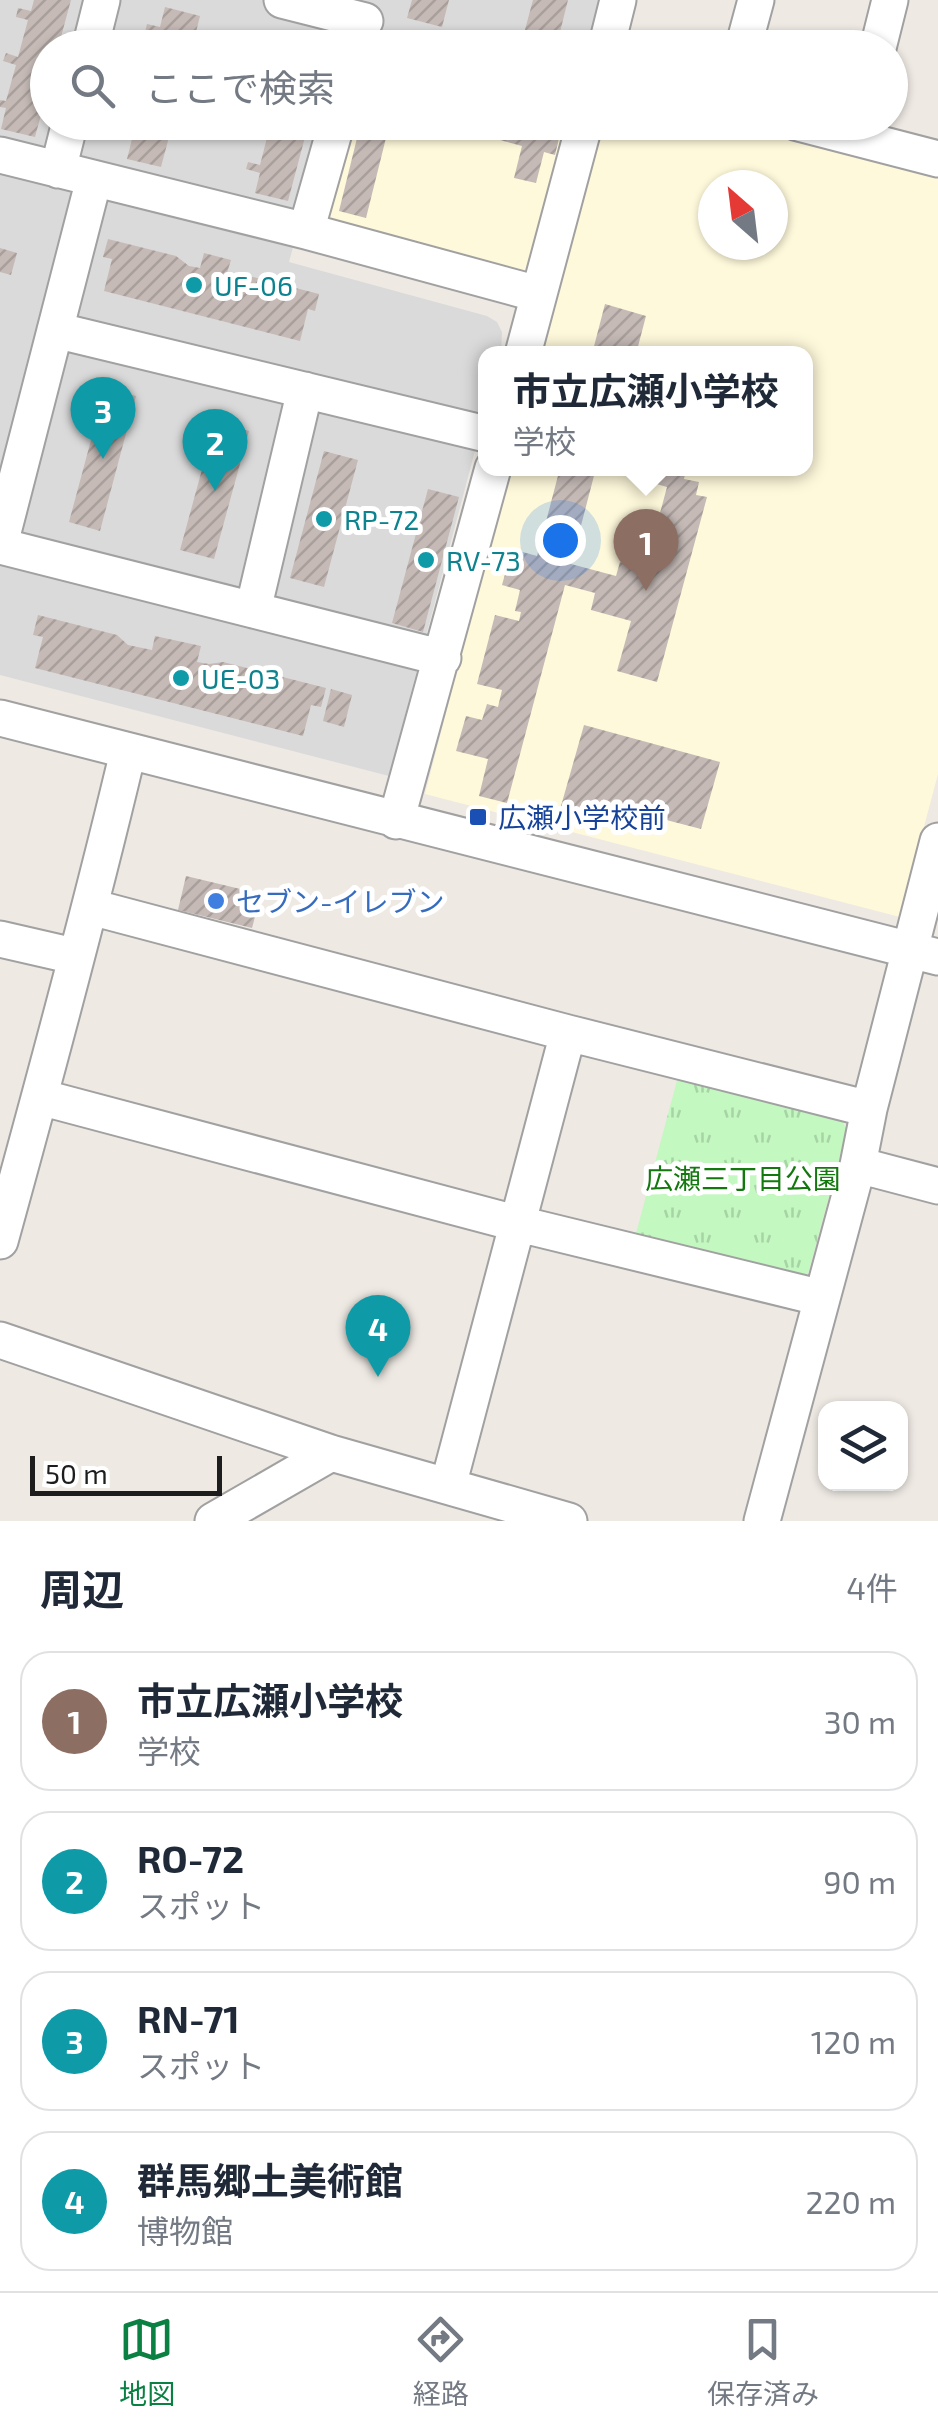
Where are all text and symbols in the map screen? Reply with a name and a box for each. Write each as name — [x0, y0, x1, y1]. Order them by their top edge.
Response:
search box — [30, 30, 908, 140]
icon: search — [65, 58, 120, 113]
text: ここで検索 — [145, 64, 335, 110]
north arrow — [698, 170, 788, 260]
place label: UF-06 — [214, 268, 293, 302]
marker: UF-06 — [183, 274, 205, 296]
popup — [478, 346, 813, 476]
text: 市立広瀬小学校 — [512, 367, 779, 413]
pin: 3 — [70, 376, 136, 459]
pin: 2 — [182, 408, 248, 491]
text: 学校 — [512, 421, 577, 459]
place label: RP-72 — [344, 502, 419, 536]
marker: RP-72 — [313, 508, 335, 530]
pin: 1 — [614, 508, 678, 591]
your location — [535, 515, 586, 566]
place label: RV-73 — [446, 543, 521, 577]
marker: RV-73 — [415, 549, 437, 571]
place label: UE-03 — [201, 661, 280, 695]
marker: UE-03 — [170, 667, 192, 689]
place label: 広瀬小学校前 — [498, 800, 666, 834]
marker: 広瀬小学校前 — [467, 806, 489, 828]
place label: セブン-イレブン — [236, 884, 445, 918]
marker: セブン-イレブン — [205, 890, 227, 912]
park label: 広瀬三丁目公園 — [645, 1161, 841, 1195]
pin: 4 — [346, 1294, 410, 1377]
map controls — [818, 1401, 908, 1491]
button: layers — [818, 1401, 908, 1491]
scale bar — [30, 1451, 222, 1496]
text: 50 m — [45, 1456, 108, 1490]
text: 周辺 — [40, 1563, 124, 1613]
text: 4件 — [846, 1568, 898, 1606]
text: 市立広瀬小学校 — [137, 1677, 403, 1723]
text: 1 — [68, 1702, 81, 1740]
text: 30 m — [824, 1702, 896, 1740]
text: 学校 — [137, 1731, 201, 1769]
text: RO-72 — [137, 1835, 244, 1881]
text: 2 — [65, 1862, 84, 1900]
text: 90 m — [823, 1862, 896, 1900]
text: スポット — [137, 1886, 265, 1924]
text: RN-71 — [137, 1995, 240, 2041]
text: 3 — [65, 2022, 84, 2060]
text: 120 m — [811, 2022, 896, 2060]
text: スポット — [137, 2046, 265, 2084]
text: 群馬郷土美術館 — [137, 2157, 403, 2203]
text: 4 — [64, 2182, 85, 2220]
text: 220 m — [806, 2182, 896, 2220]
text: 博物館 — [137, 2211, 233, 2249]
tab: 地図 — [119, 2312, 175, 2412]
tab: 経路 — [413, 2312, 469, 2412]
tab: 保存済み — [707, 2312, 819, 2412]

